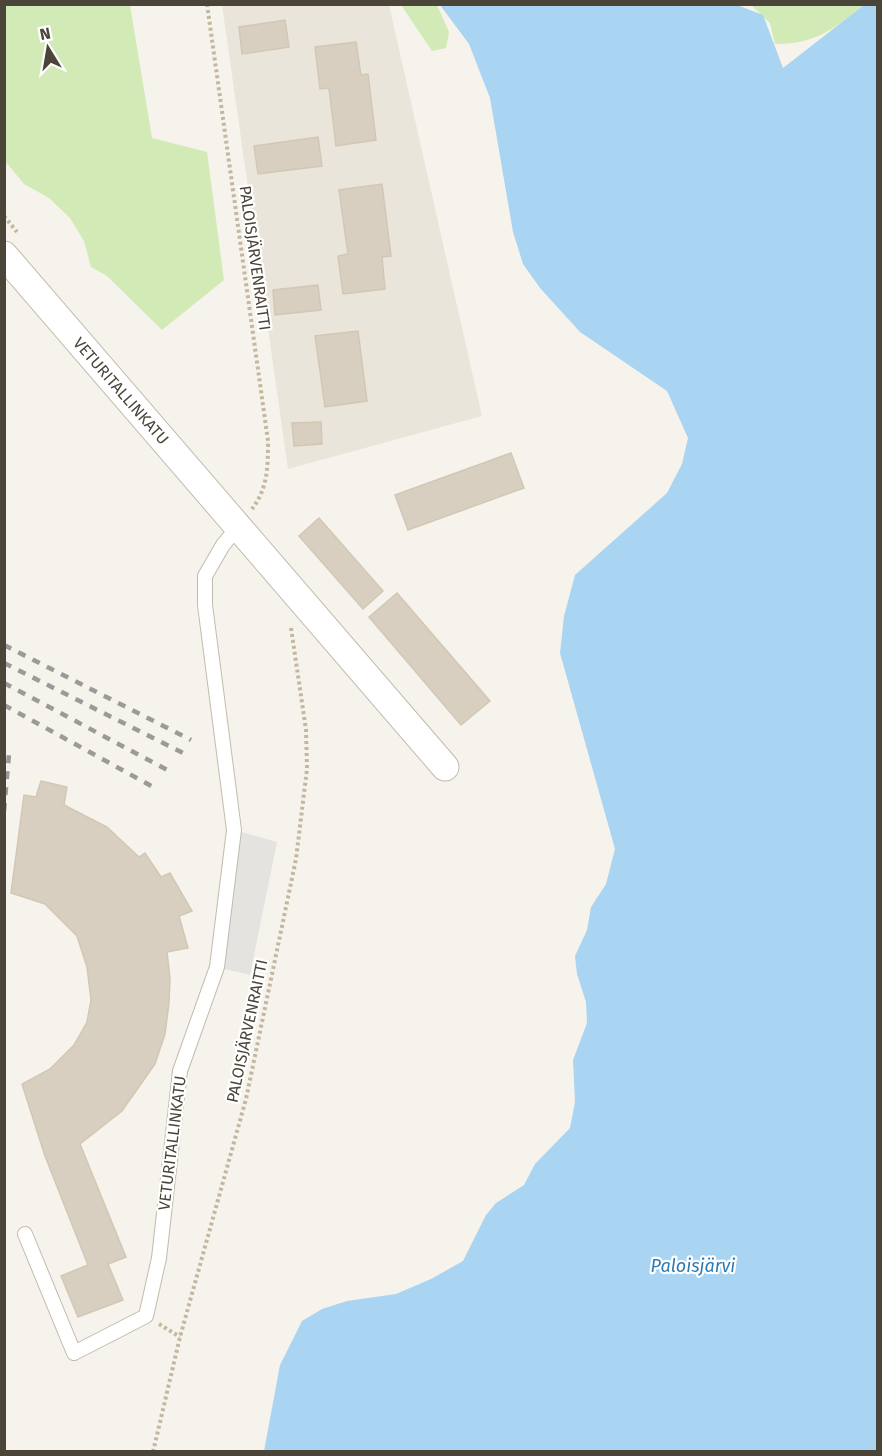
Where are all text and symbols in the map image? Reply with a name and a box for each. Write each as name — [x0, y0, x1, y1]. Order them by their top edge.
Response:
north arrow — [18, 18, 78, 78]
text: N — [38, 23, 52, 44]
street label: PALOISJÄRVENRAITTI — [235, 184, 275, 332]
street label: VETURITALLINKATU — [69, 334, 173, 448]
street label: PALOISJÄRVENRAITTI — [223, 958, 271, 1104]
street label: VETURITALLINKATU — [154, 1075, 190, 1211]
water label: Paloisjärvi — [651, 1255, 735, 1277]

